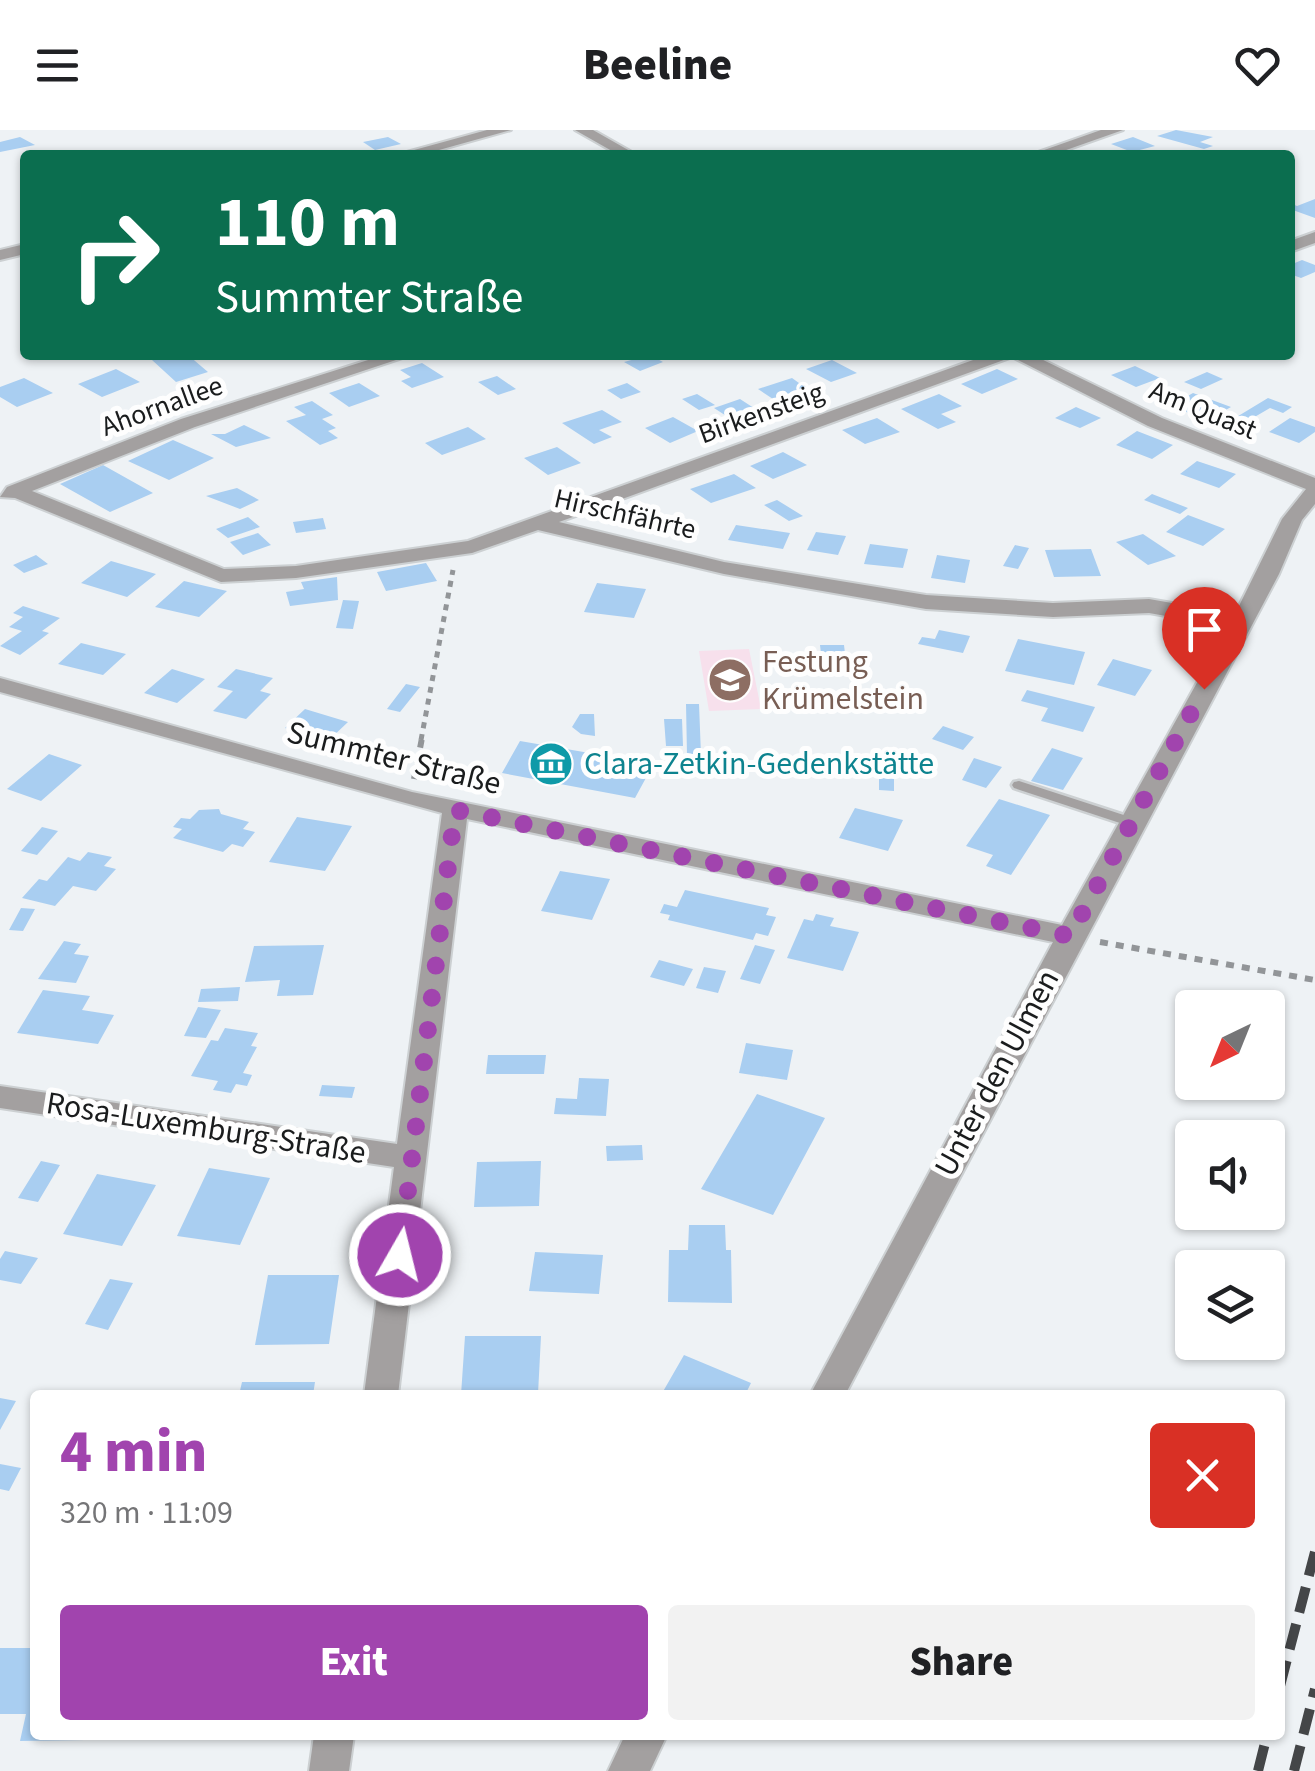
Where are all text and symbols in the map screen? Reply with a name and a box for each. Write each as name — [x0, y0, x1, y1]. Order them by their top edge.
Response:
text: Beeline — [583, 33, 732, 97]
icon: menu — [30, 38, 85, 93]
icon: heart — [1230, 38, 1285, 93]
text: 110 m — [215, 173, 400, 273]
icon: right — [50, 190, 180, 320]
text: Summter Straße — [215, 266, 523, 330]
street label: Ahornallee — [96, 366, 228, 446]
street label: Am Quast — [1143, 370, 1263, 450]
street label: Birkensteig — [693, 372, 829, 454]
street label: Hirschfährte — [550, 478, 700, 550]
pin — [1162, 587, 1247, 690]
icon: arrive — [1177, 602, 1232, 657]
place label: Festung Krümelstein — [762, 639, 924, 722]
school or university icon: Festung Krümelstein — [707, 657, 753, 703]
street label: Summter Straße — [282, 709, 506, 807]
museum icon: Clara-Zetkin-Gedenkstätte — [528, 741, 574, 787]
place label: Clara-Zetkin-Gedenkstätte — [584, 741, 934, 787]
street label: Unter den Ulmen — [923, 961, 1071, 1185]
north arrow — [1175, 990, 1285, 1100]
map controls — [1175, 990, 1285, 1360]
street label: Rosa-Luxemburg-Straße — [43, 1080, 369, 1176]
button: sound — [1175, 1120, 1285, 1230]
position arrow — [348, 1203, 452, 1307]
button: layers — [1175, 1250, 1285, 1360]
text: 4 min — [60, 1410, 207, 1495]
button: close — [1150, 1423, 1255, 1528]
text: 320 m · 11:09 — [60, 1490, 233, 1536]
button: Exit — [60, 1605, 648, 1720]
button: Share — [668, 1605, 1255, 1720]

